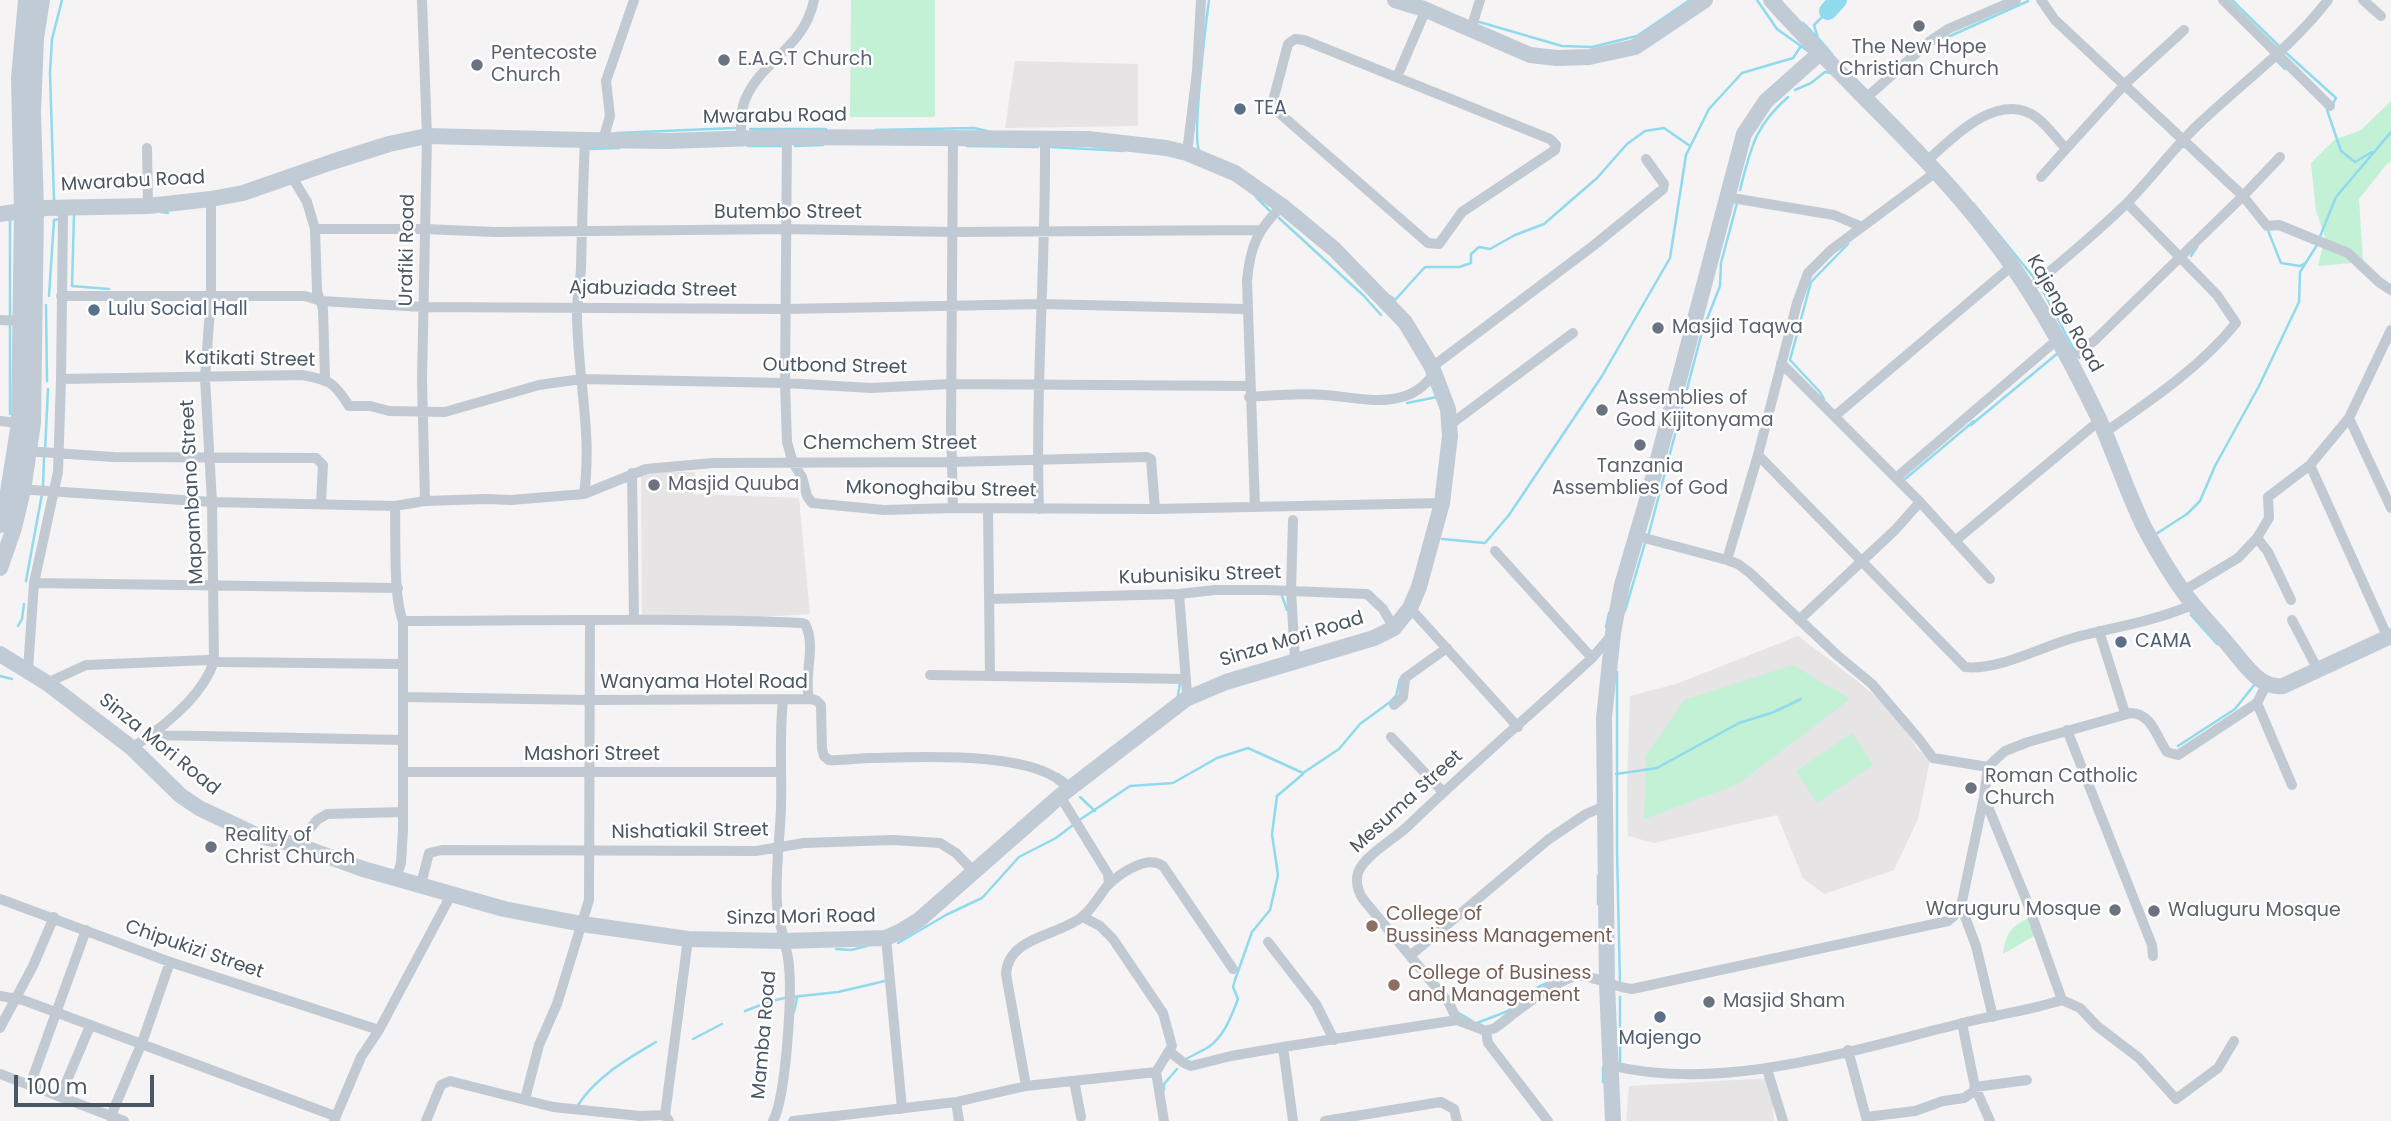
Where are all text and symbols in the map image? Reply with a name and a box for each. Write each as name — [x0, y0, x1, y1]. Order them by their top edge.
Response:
marker: The New Hope Christian Church — [1911, 18, 1927, 34]
place label: The New Hope Christian Church — [1839, 37, 1999, 81]
place label: Pentecoste Church — [491, 43, 597, 87]
place label: E.A.G.T Church — [738, 49, 872, 71]
marker: E.A.G.T Church — [716, 52, 732, 68]
marker: Pentecoste Church — [469, 57, 485, 73]
place label: TEA — [1254, 98, 1287, 120]
marker: TEA — [1232, 101, 1248, 117]
street label: Mwarabu Road — [703, 104, 847, 130]
street label: Mwarabu Road — [60, 167, 206, 197]
street label: Urafiki Road — [396, 194, 420, 306]
street label: Butembo Street — [714, 202, 862, 224]
street label: Kajenge Road — [2021, 251, 2107, 377]
street label: Ajabuziada Street — [569, 277, 737, 303]
place label: Lulu Social Hall — [108, 299, 248, 321]
marker: Lulu Social Hall — [86, 302, 102, 318]
place label: Masjid Taqwa — [1672, 317, 1803, 339]
marker: Masjid Taqwa — [1650, 320, 1666, 336]
street label: Katikati Street — [184, 347, 316, 373]
street label: Outbond Street — [762, 354, 908, 380]
place label: Assemblies of God Kijitonyama — [1616, 388, 1773, 432]
street label: Mapambano Street — [177, 399, 209, 585]
marker: Assemblies of God Kijitonyama — [1594, 402, 1610, 418]
street label: Chemchem Street — [803, 433, 977, 455]
marker: Tanzania Assemblies of God — [1632, 437, 1648, 453]
place label: Tanzania Assemblies of God — [1552, 456, 1728, 500]
place label: Masjid Quuba — [668, 474, 799, 496]
marker: Masjid Quuba — [646, 477, 662, 493]
street label: Mkonoghaibu Street — [845, 477, 1037, 503]
street label: Kubunisiku Street — [1118, 562, 1282, 590]
street label: Sinza Mori Road — [1217, 607, 1367, 673]
place label: CAMA — [2135, 631, 2192, 653]
marker: CAMA — [2113, 634, 2129, 650]
street label: Wanyama Hotel Road — [600, 672, 808, 694]
street label: Sinza Mori Road — [94, 689, 224, 801]
street label: Mashori Street — [524, 744, 660, 766]
street label: Mesuma Street — [1346, 746, 1468, 858]
place label: Roman Catholic Church — [1985, 766, 2138, 810]
marker: Roman Catholic Church — [1963, 780, 1979, 796]
street label: Nishatiakil Street — [611, 819, 769, 845]
place label: Reality of Christ Church — [225, 825, 355, 869]
marker: Reality of Christ Church — [203, 839, 219, 855]
place label: Waruguru Mosque — [1926, 899, 2101, 921]
place label: Waluguru Mosque — [2168, 900, 2341, 922]
marker: Waruguru Mosque — [2107, 902, 2123, 918]
marker: Waluguru Mosque — [2146, 903, 2162, 919]
place label: College of Bussiness Management — [1386, 904, 1612, 948]
street label: Sinza Mori Road — [726, 905, 876, 931]
street label: Chipukizi Street — [122, 916, 266, 984]
marker: College of Bussiness Management — [1364, 918, 1380, 934]
place label: College of Business and Management — [1408, 963, 1591, 1007]
street label: Mamba Road — [748, 970, 782, 1100]
marker: College of Business and Management — [1386, 977, 1402, 993]
place label: Masjid Sham — [1723, 991, 1845, 1013]
marker: Masjid Sham — [1701, 994, 1717, 1010]
marker: Majengo — [1652, 1009, 1668, 1025]
place label: Majengo — [1619, 1028, 1701, 1050]
scale bar — [18, 1062, 158, 1106]
text: 100 m — [27, 1072, 87, 1101]

